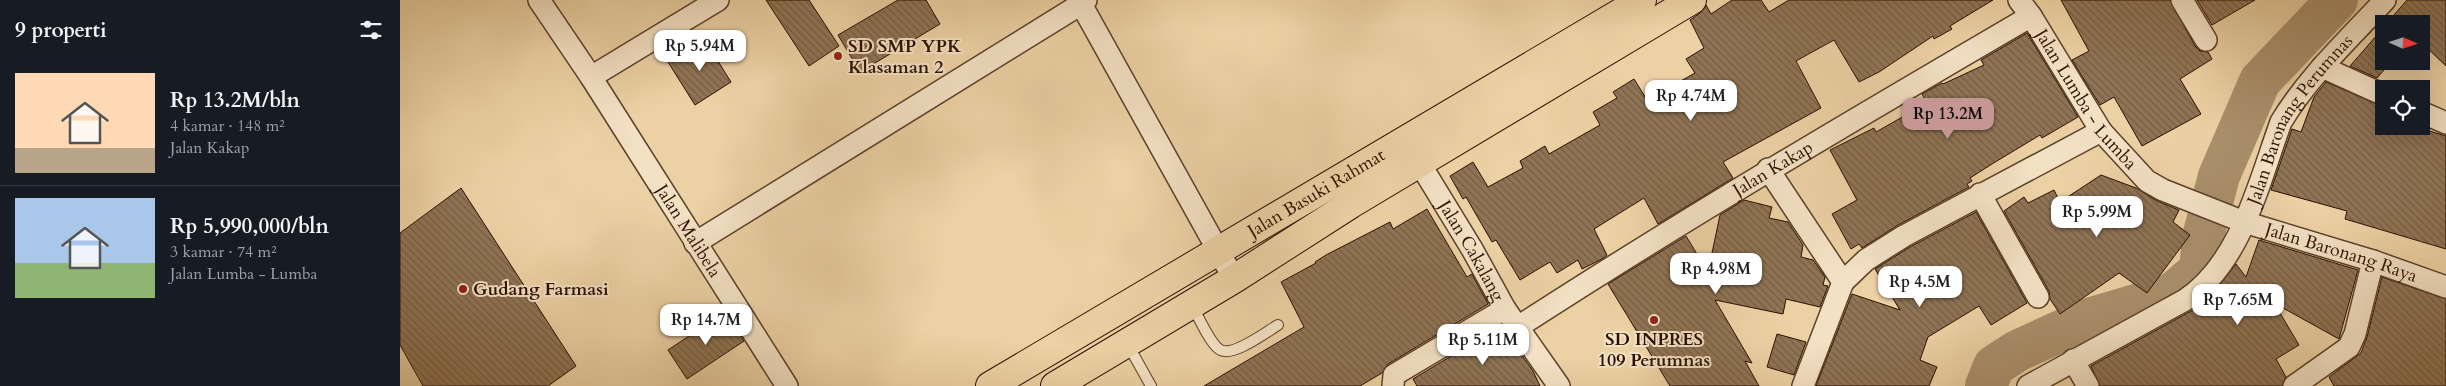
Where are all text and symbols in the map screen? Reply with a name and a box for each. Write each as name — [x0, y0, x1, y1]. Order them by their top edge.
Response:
north arrow — [2375, 15, 2430, 70]
map controls — [2375, 15, 2430, 135]
text: 9 properti — [15, 16, 107, 45]
icon: filters — [357, 16, 385, 44]
street label: Jalan Lumba - Lumba — [2027, 22, 2143, 176]
street label: Jalan Baronang Perumnas — [2240, 29, 2359, 211]
pin: Rp 5.94M — [648, 30, 752, 72]
place label: SD SMP YPK Klasaman 2 — [848, 34, 962, 80]
text: Rp 5.94M — [665, 35, 735, 57]
marker: SD SMP YPK Klasaman 2 — [832, 50, 844, 62]
pin: Rp 4.74M — [1639, 80, 1743, 122]
button: locate — [2375, 80, 2430, 135]
text: Rp 4.74M — [1656, 85, 1726, 107]
text: Rp 13.2M/bln — [170, 86, 300, 115]
icon: home — [55, 93, 115, 153]
pin: Rp 13.2M — [1896, 98, 2000, 140]
text: Rp 13.2M — [1913, 103, 1983, 125]
text: 4 kamar · 148 m² — [170, 115, 285, 137]
street label: Jalan Kakap — [1726, 135, 1818, 204]
text: Jalan Kakap — [170, 137, 250, 159]
street label: Jalan Basuki Rahmat — [1240, 143, 1390, 245]
street label: Jalan Malibela — [648, 177, 727, 283]
street label: Jalan Cakalang — [1431, 193, 1511, 307]
pin: Rp 5.99M — [2045, 196, 2149, 238]
text: Rp 5.99M — [2062, 201, 2132, 223]
text: Rp 5,990,000/bln — [170, 212, 329, 241]
street label: Jalan Baronang Raya — [2259, 216, 2421, 289]
icon: home — [55, 218, 115, 278]
text: 3 kamar · 74 m² — [170, 241, 276, 263]
pin: Rp 4.98M — [1664, 252, 1768, 295]
text: Rp 4.98M — [1681, 258, 1751, 280]
text: Jalan Lumba - Lumba — [170, 263, 317, 285]
pin: Rp 4.5M — [1874, 266, 1966, 308]
text: Rp 4.5M — [1889, 271, 1951, 293]
place label: Gudang Farmasi — [473, 277, 609, 302]
marker: Gudang Farmasi — [457, 283, 469, 295]
pin: Rp 7.65M — [2186, 284, 2290, 326]
text: Rp 7.65M — [2203, 289, 2273, 311]
pin: Rp 14.7M — [654, 304, 758, 346]
text: Rp 14.7M — [671, 309, 741, 331]
marker: SD INPRES 109 Perumnas — [1648, 314, 1660, 326]
pin: Rp 5.11M — [1431, 324, 1535, 366]
place label: SD INPRES 109 Perumnas — [1598, 327, 1710, 373]
text: Rp 5.11M — [1448, 329, 1518, 351]

